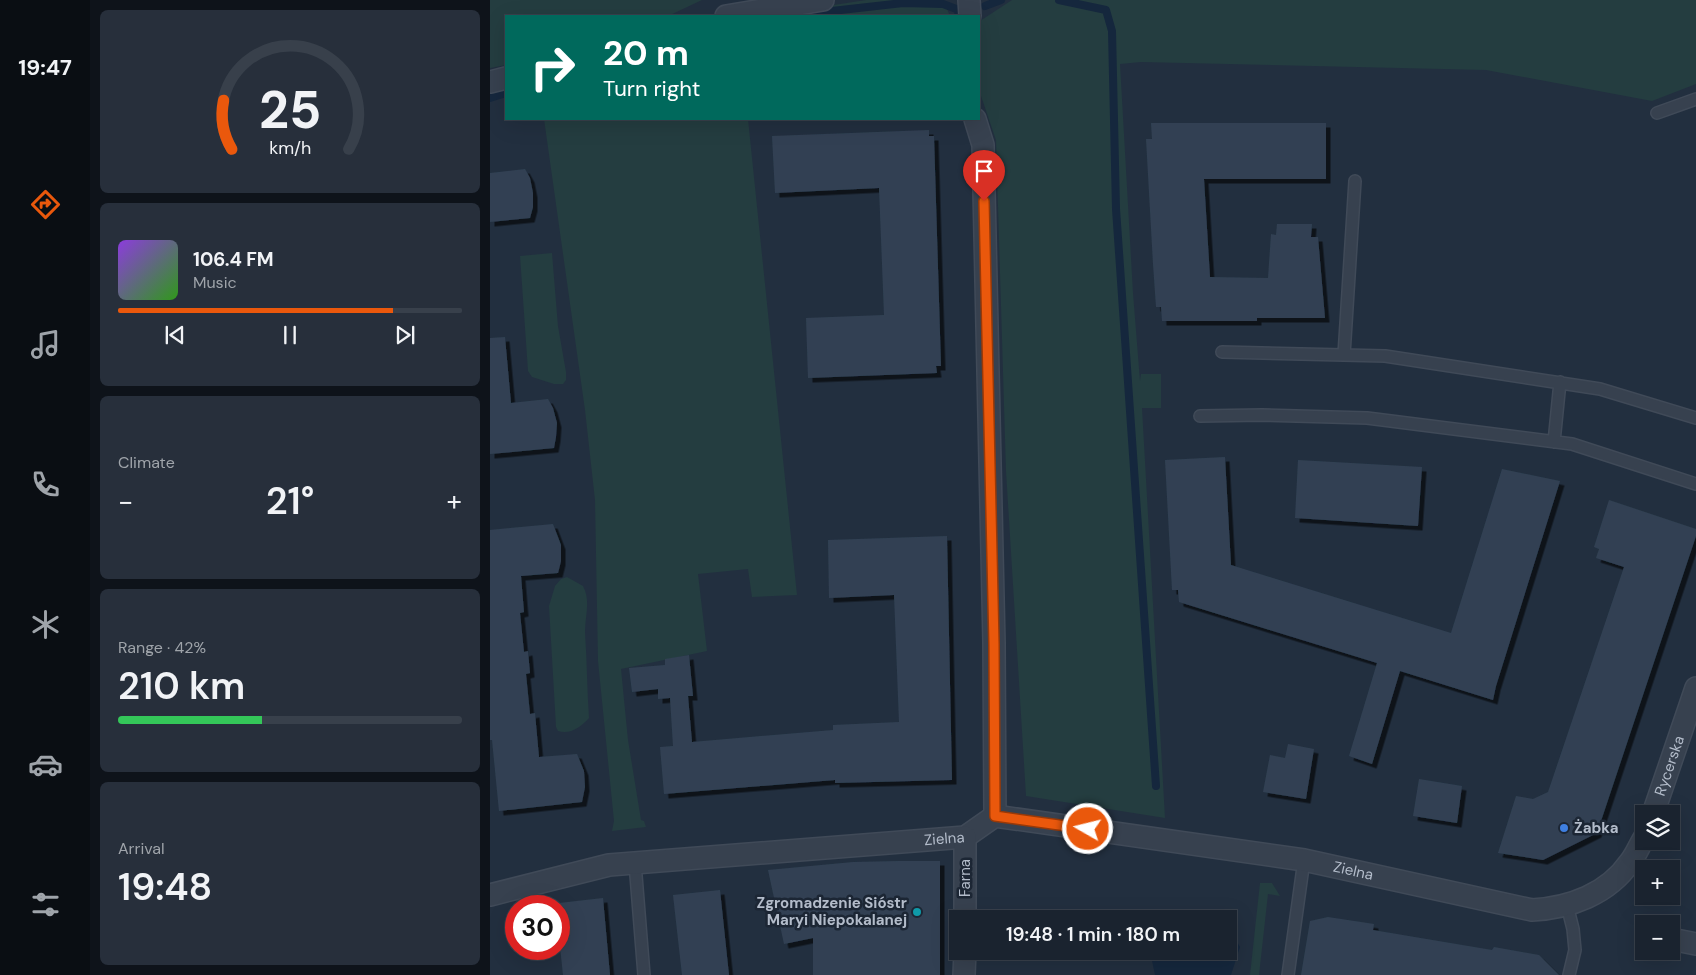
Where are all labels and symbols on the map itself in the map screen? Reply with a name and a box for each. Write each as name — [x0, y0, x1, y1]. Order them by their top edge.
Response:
pin — [963, 150, 1005, 201]
street label: Rycerska — [1650, 733, 1689, 799]
position arrow — [1061, 802, 1113, 854]
place label: Żabka — [1574, 818, 1618, 838]
marker: Żabka — [1558, 822, 1570, 834]
street label: Zielna — [923, 827, 965, 850]
street label: Zielna — [1331, 857, 1375, 885]
street label: Farna — [955, 859, 975, 897]
place label: Zgromadzenie Sióstr Maryi Niepokalanej — [757, 893, 907, 930]
speed limit sign: 30 — [505, 895, 570, 960]
marker: Zgromadzenie Sióstr Maryi Niepokalanej — [911, 906, 923, 918]

